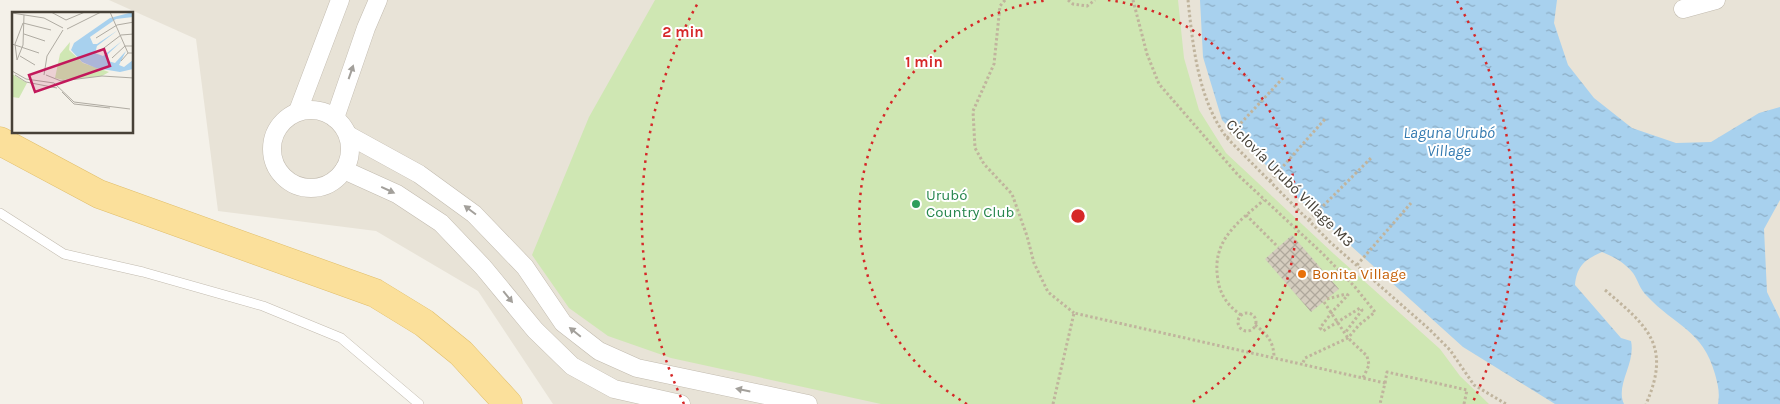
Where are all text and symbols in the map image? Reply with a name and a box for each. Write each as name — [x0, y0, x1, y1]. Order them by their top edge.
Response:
inset map — [12, 12, 134, 134]
text: 2 min — [662, 23, 704, 41]
text: 1 min — [905, 53, 943, 71]
one-way arrow — [347, 64, 355, 79]
street label: Ciclovía Urubó Village M3 — [1222, 115, 1358, 251]
water label: Laguna Urubó Village — [1403, 123, 1495, 160]
place label: Urubó Country Club — [926, 186, 1015, 221]
one-way arrow — [381, 187, 395, 195]
marker: Urubó Country Club — [910, 198, 922, 210]
one-way arrow — [463, 205, 476, 216]
centre of rings — [1069, 207, 1087, 225]
place label: Bonita Village — [1312, 265, 1406, 283]
marker: Bonita Village — [1296, 268, 1308, 280]
one-way arrow — [503, 291, 514, 304]
one-way arrow — [569, 327, 582, 338]
one-way arrow — [736, 386, 751, 394]

